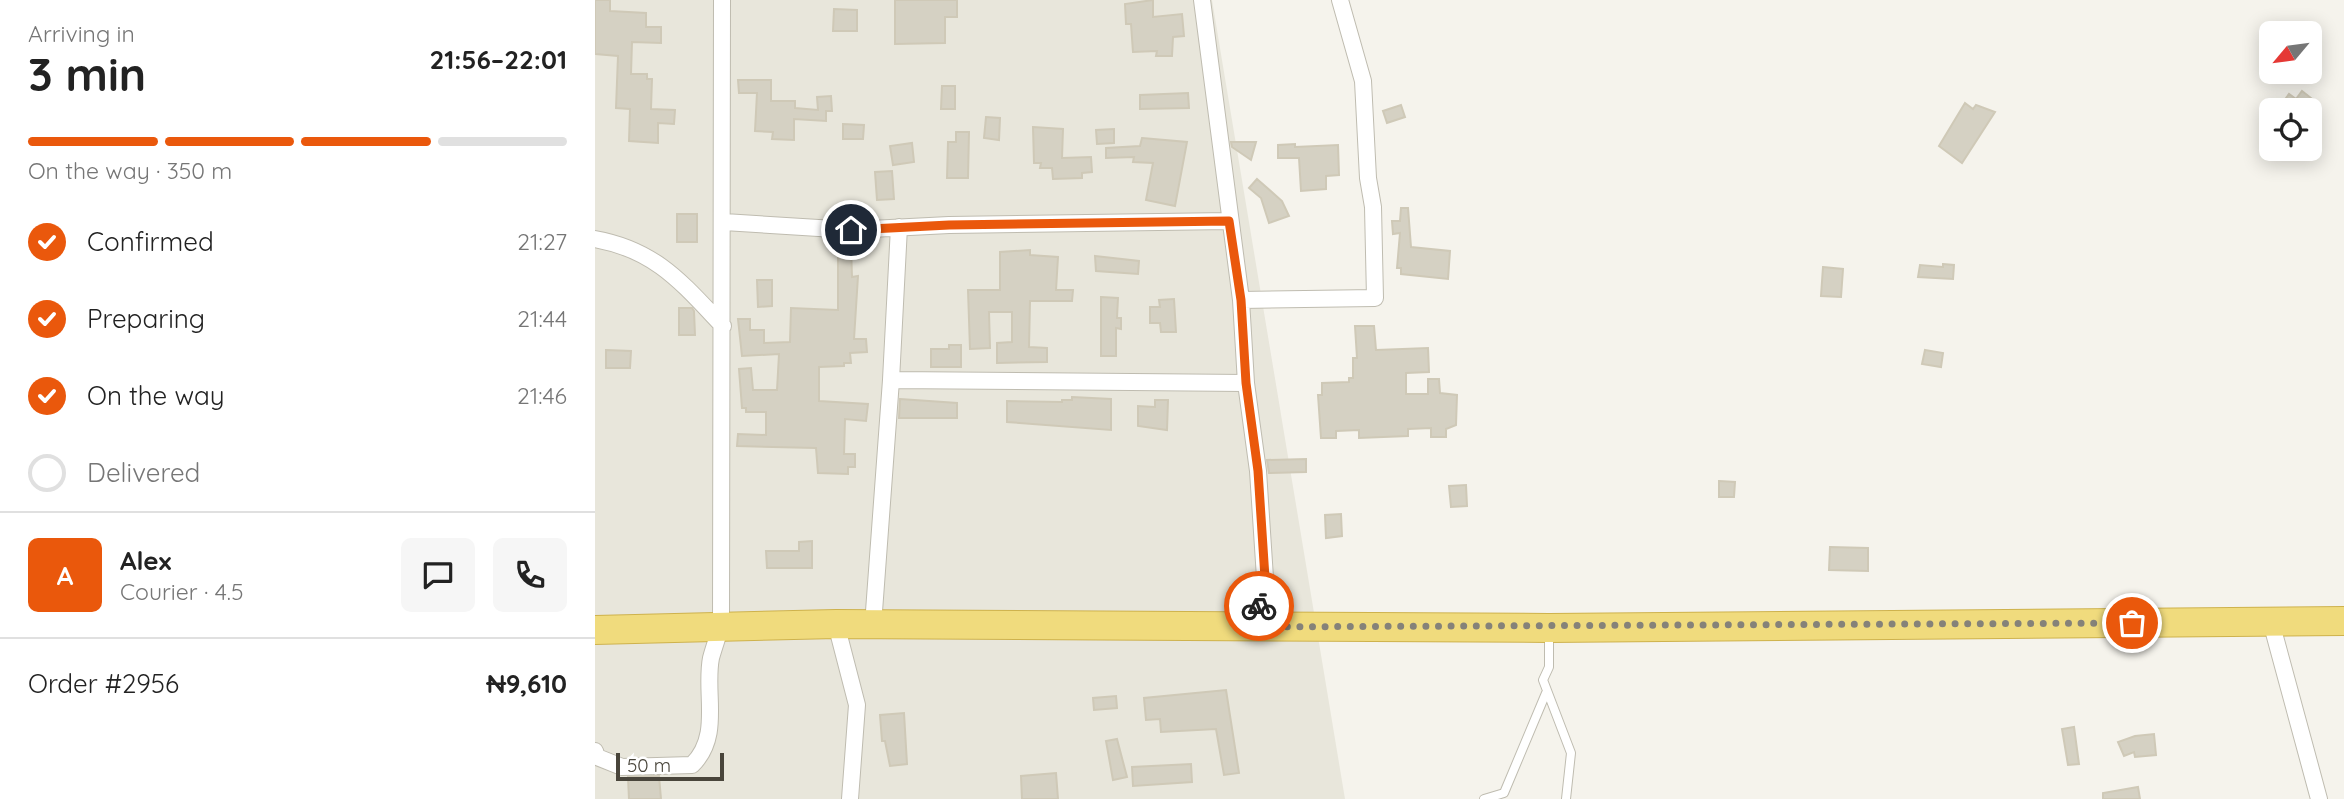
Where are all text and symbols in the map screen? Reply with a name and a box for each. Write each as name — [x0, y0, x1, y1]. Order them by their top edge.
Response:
text: Arriving in — [28, 19, 135, 48]
north arrow — [2259, 21, 2322, 84]
map controls — [2259, 21, 2322, 161]
text: 21:56–22:01 — [429, 43, 567, 76]
text: 3 min — [28, 45, 146, 103]
button: locate — [2259, 98, 2322, 161]
text: On the way · 350 m — [28, 156, 232, 185]
pin — [821, 200, 881, 260]
icon: home — [832, 211, 870, 249]
icon: check — [28, 223, 66, 261]
text: Confirmed — [87, 225, 214, 258]
text: 21:27 — [517, 227, 567, 256]
icon: check — [28, 300, 66, 338]
text: Preparing — [87, 302, 205, 335]
text: 21:44 — [517, 304, 567, 333]
icon: check — [28, 377, 66, 415]
text: On the way — [87, 379, 225, 412]
text: 21:46 — [517, 381, 567, 410]
text: Delivered — [87, 456, 200, 489]
button: chat — [401, 538, 475, 612]
button: phone — [493, 538, 567, 612]
text: Alex — [120, 544, 171, 577]
text: A — [57, 559, 73, 592]
courier — [1224, 571, 1294, 641]
text: Courier · 4.5 — [120, 577, 244, 606]
icon: bike — [1240, 587, 1278, 625]
pin — [2102, 593, 2162, 653]
icon: bag — [2113, 604, 2151, 642]
text: Order #2956 — [28, 667, 179, 700]
text: ₦9,610 — [487, 667, 567, 700]
scale bar — [616, 750, 725, 782]
text: 50 m — [627, 753, 671, 777]

